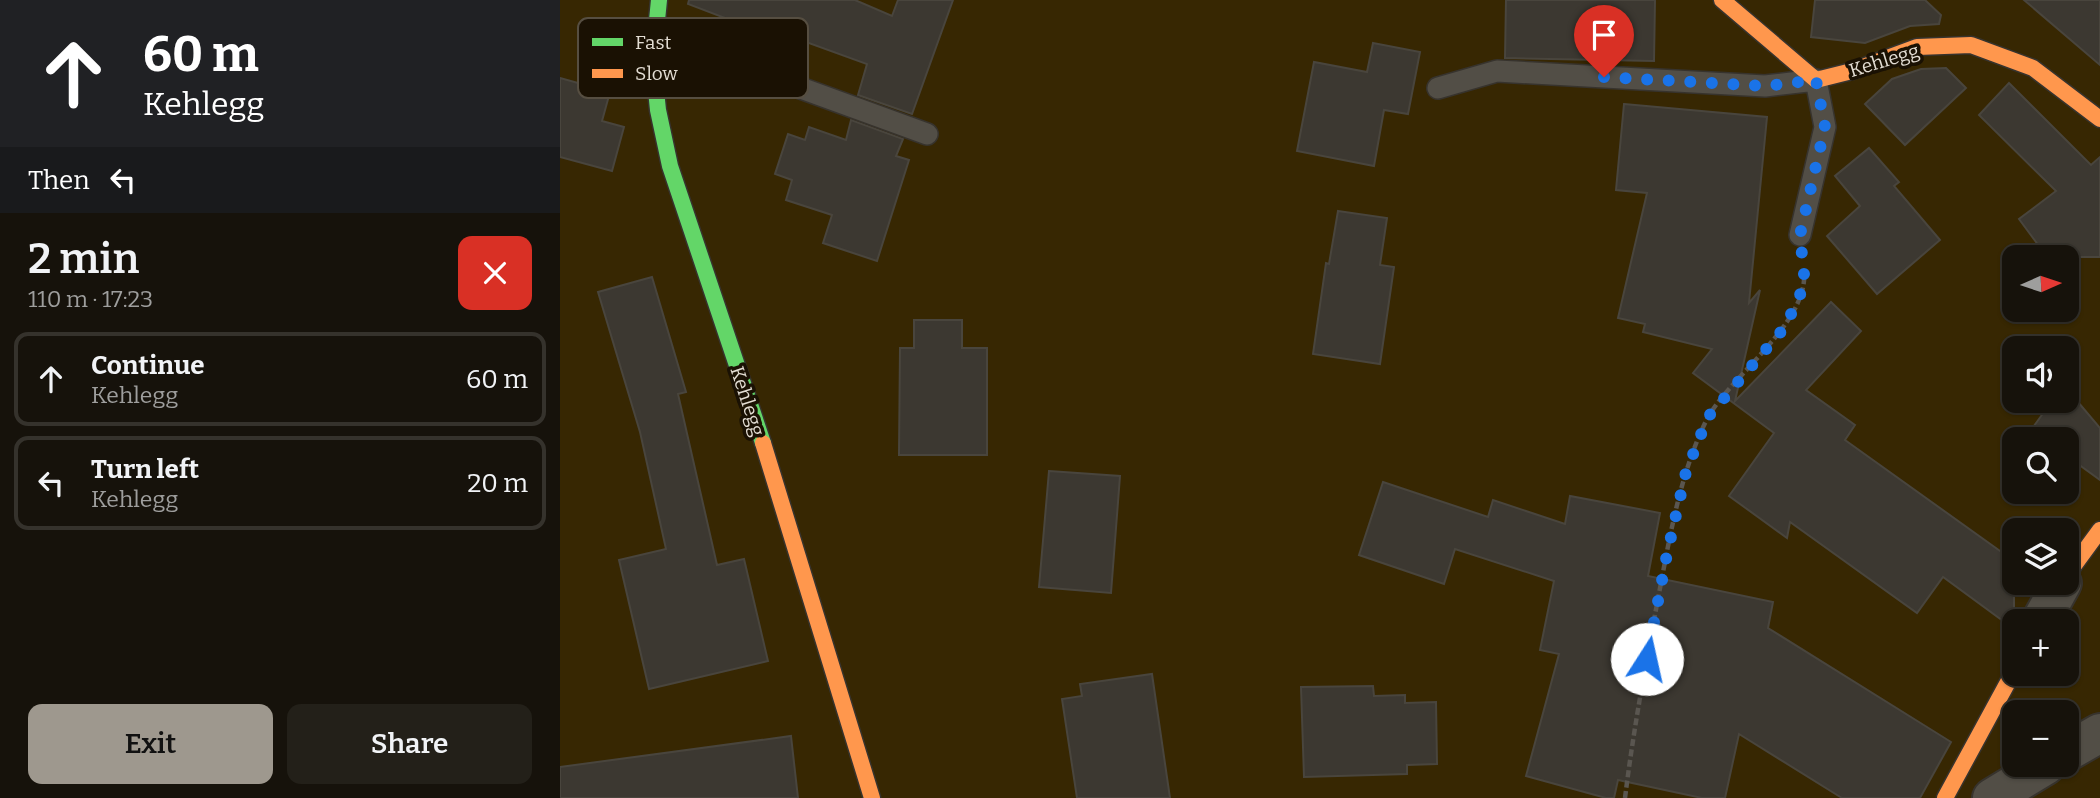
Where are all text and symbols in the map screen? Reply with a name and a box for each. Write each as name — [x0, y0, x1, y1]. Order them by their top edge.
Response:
pin — [1574, 5, 1634, 77]
icon: arrive — [1585, 16, 1623, 54]
legend — [578, 18, 808, 98]
text: 60 m — [143, 25, 259, 84]
icon: ahead — [28, 28, 119, 119]
text: Fast — [635, 31, 672, 54]
street label: Kehlegg — [1846, 39, 1922, 82]
text: Slow — [635, 62, 678, 85]
text: Kehlegg — [143, 85, 264, 123]
icon: left — [104, 161, 142, 199]
text: Then — [28, 165, 90, 196]
text: 2 min — [28, 234, 139, 284]
button: close — [458, 236, 532, 310]
north arrow — [2002, 245, 2079, 322]
map controls — [2002, 245, 2079, 777]
text: 110 m · 17:23 — [28, 285, 153, 313]
button: sound — [2002, 336, 2079, 413]
text: Continue — [91, 350, 205, 381]
icon: ahead — [32, 360, 70, 398]
street label: Kehlegg — [725, 363, 770, 439]
text: 60 m — [466, 364, 528, 395]
text: Kehlegg — [91, 381, 178, 409]
button: search — [2002, 427, 2079, 504]
text: Turn left — [91, 454, 199, 485]
icon: left — [32, 464, 70, 502]
text: 20 m — [467, 468, 528, 499]
text: Kehlegg — [91, 485, 178, 513]
button: layers — [2002, 518, 2079, 595]
button: + — [2002, 609, 2079, 686]
position arrow — [1610, 622, 1684, 696]
button: − — [2002, 700, 2079, 777]
button: Exit — [28, 704, 273, 784]
button: Share — [287, 704, 532, 784]

